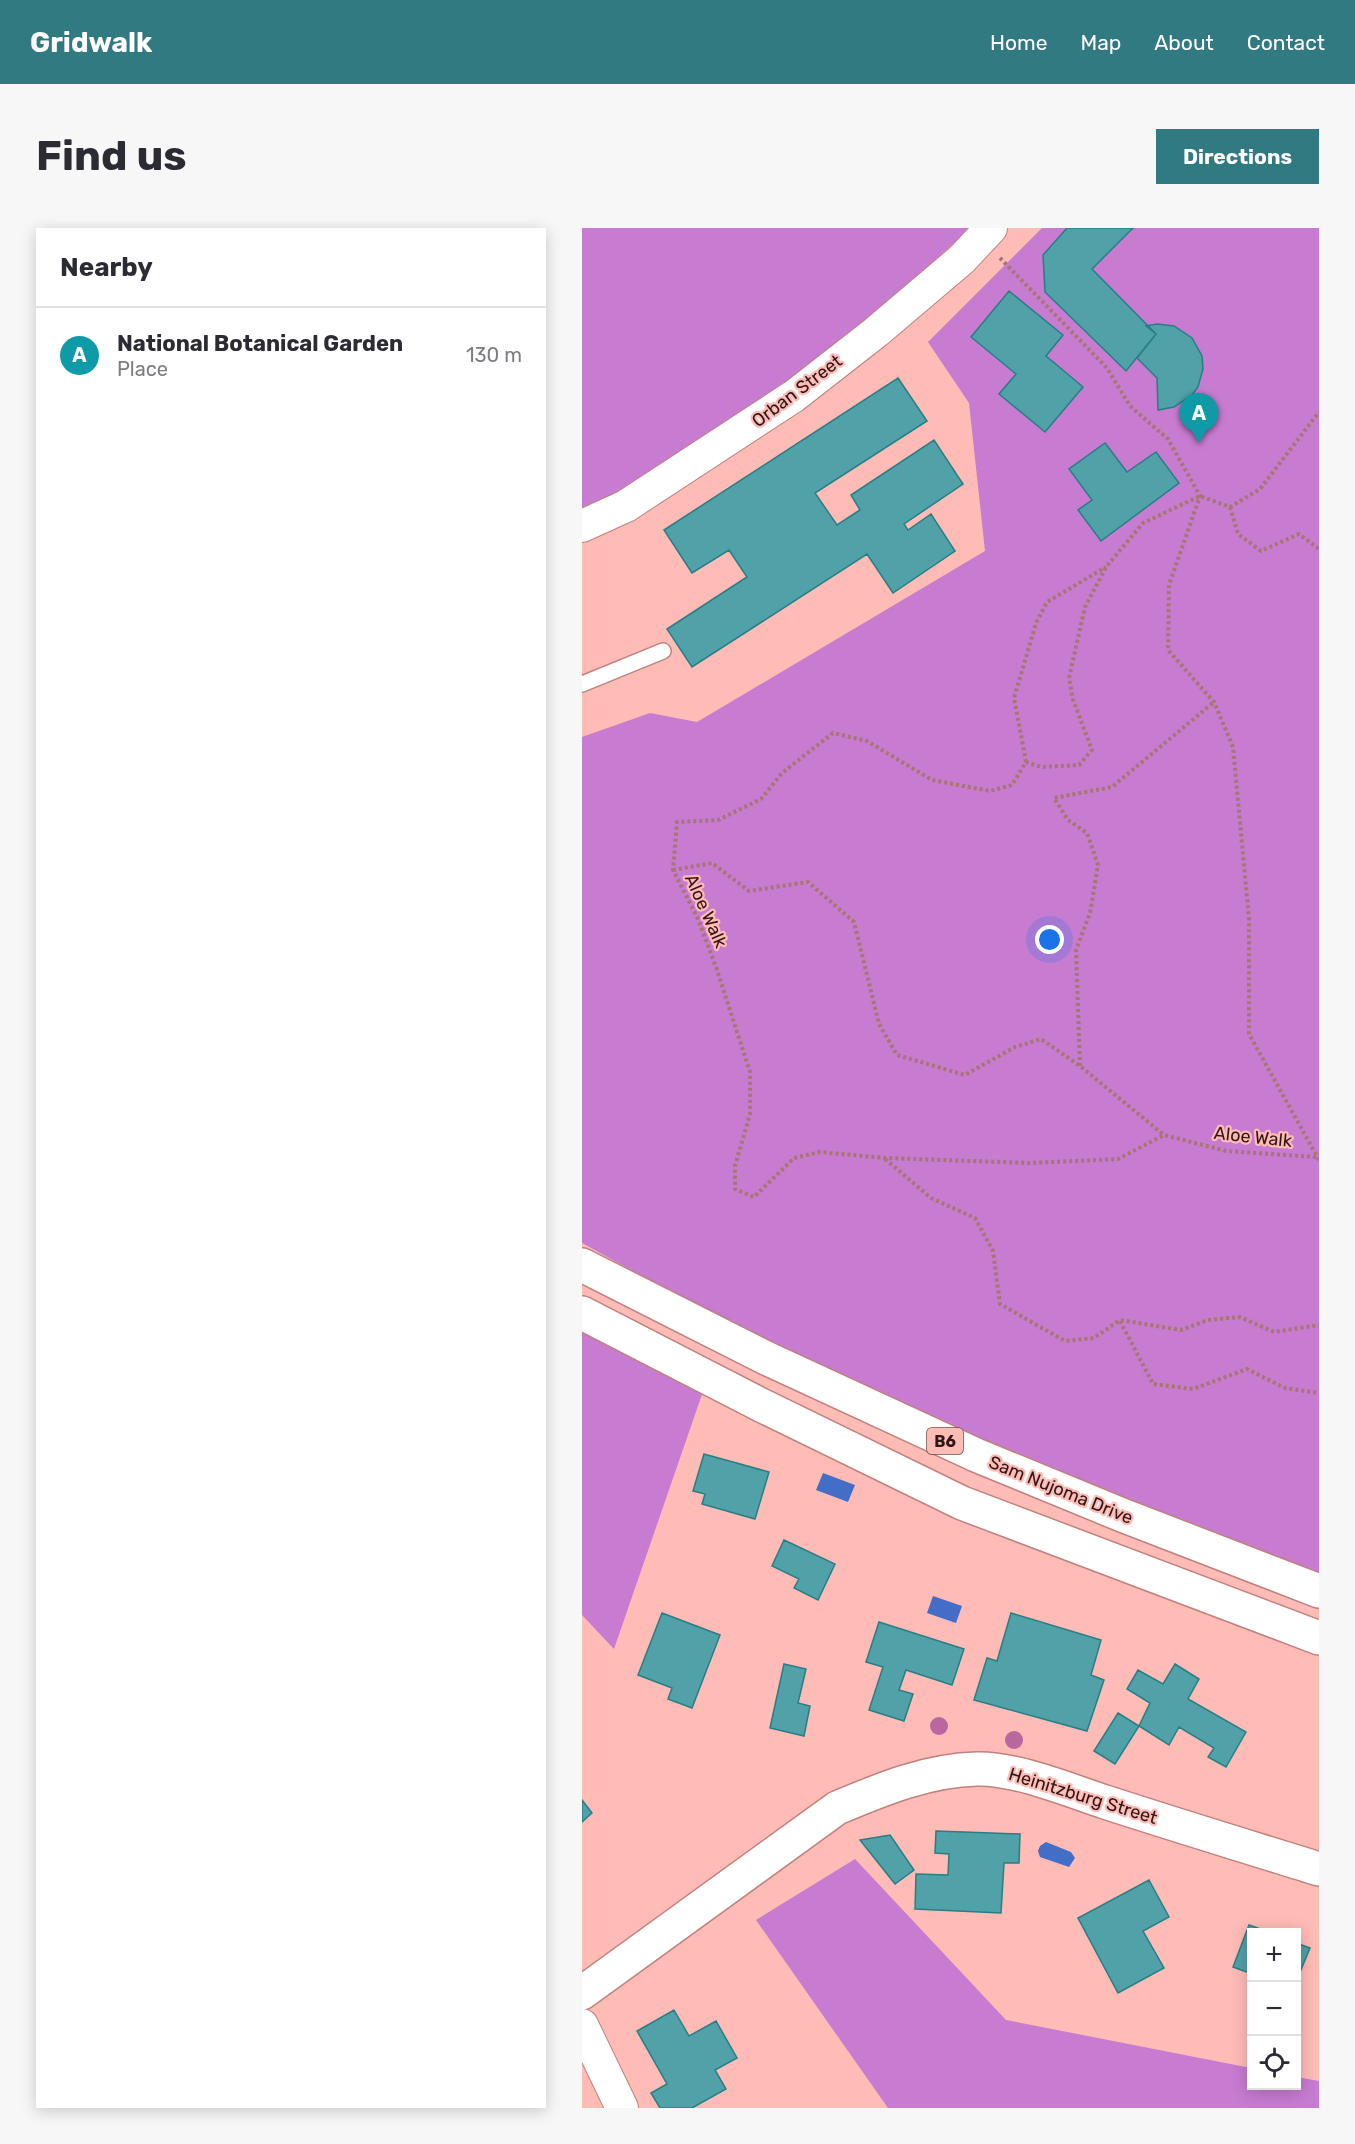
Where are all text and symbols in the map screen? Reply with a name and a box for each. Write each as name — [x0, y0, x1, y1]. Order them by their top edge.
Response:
text: Gridwalk — [30, 26, 152, 59]
text: Home — [990, 30, 1047, 55]
text: Map — [1080, 30, 1121, 55]
text: About — [1154, 30, 1214, 55]
text: Contact — [1247, 30, 1325, 55]
button: Directions — [1156, 129, 1319, 184]
text: Find us — [36, 131, 187, 181]
text: Nearby — [60, 252, 153, 283]
text: National Botanical Garden — [117, 330, 403, 357]
text: A — [72, 343, 87, 367]
text: 130 m — [466, 343, 522, 367]
street label: Orban Street — [748, 350, 846, 432]
text: Place — [117, 357, 168, 381]
pin: A — [1180, 394, 1218, 443]
street label: Aloe Walk — [680, 871, 732, 952]
your location — [1035, 925, 1064, 954]
street label: Aloe Walk — [1213, 1122, 1294, 1152]
road number: B6 — [927, 1428, 963, 1454]
street label: Sam Nujoma Drive — [986, 1451, 1136, 1529]
street label: Heinitzburg Street — [1006, 1763, 1160, 1829]
map controls — [1247, 1928, 1301, 2090]
button: + — [1247, 1928, 1301, 1982]
button: − — [1247, 1982, 1301, 2036]
button: locate — [1247, 2036, 1301, 2090]

